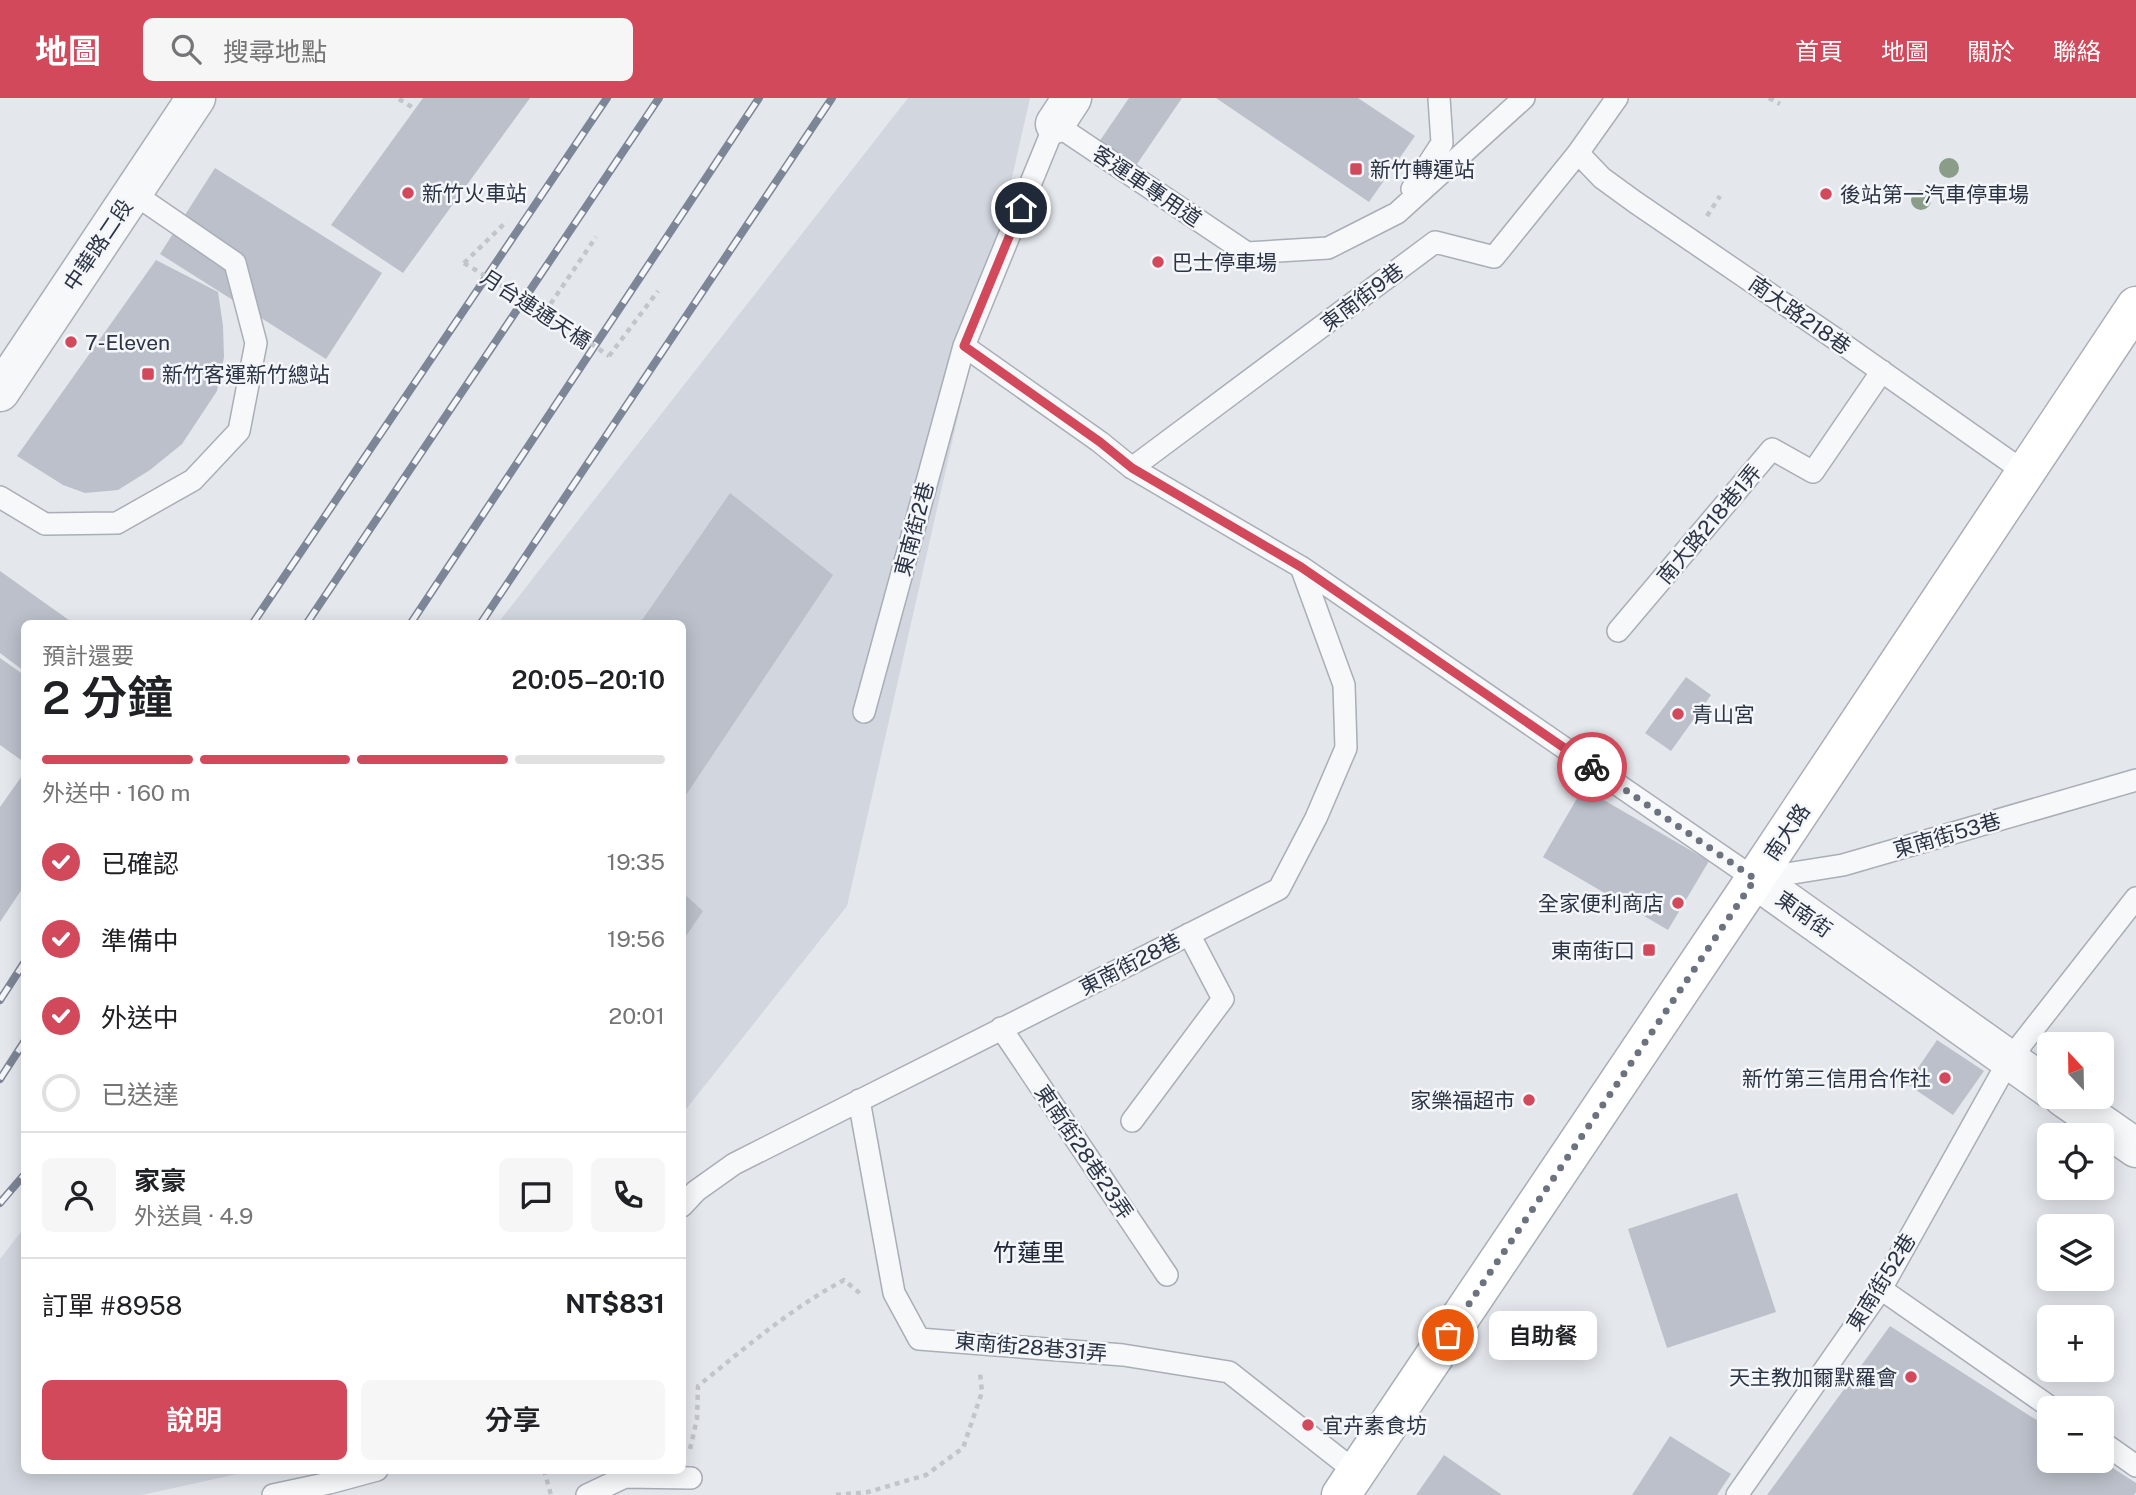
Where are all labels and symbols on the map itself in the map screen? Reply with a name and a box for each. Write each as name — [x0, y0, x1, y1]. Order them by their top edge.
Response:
street label: 客運車專用道 — [1088, 140, 1206, 232]
place label: 新竹轉運站 — [1370, 157, 1475, 182]
marker: 新竹轉運站 — [1348, 161, 1364, 177]
pin — [991, 178, 1051, 238]
place label: 新竹火車站 — [422, 181, 527, 206]
place label: 後站第一汽車停車場 — [1840, 182, 2029, 207]
marker: 新竹火車站 — [400, 185, 416, 201]
marker: 後站第一汽車停車場 — [1818, 186, 1834, 202]
street label: 中華路二段 — [58, 194, 138, 296]
place label: 巴士停車場 — [1172, 250, 1277, 275]
marker: 巴士停車場 — [1150, 254, 1166, 270]
street label: 東南街9巷 — [1316, 258, 1408, 336]
street label: 月台連通天橋 — [476, 264, 596, 354]
street label: 南大路218巷 — [1744, 271, 1856, 359]
place label: 7-Eleven — [85, 330, 170, 355]
marker: 7-Eleven — [63, 334, 79, 350]
place label: 新竹客運新竹總站 — [162, 362, 330, 387]
marker: 新竹客運新竹總站 — [140, 366, 156, 382]
street label: 南大路218巷1弄 — [1652, 459, 1766, 589]
street label: 東南街2巷 — [889, 479, 939, 579]
place label: 青山宮 — [1692, 702, 1755, 727]
marker: 青山宮 — [1670, 706, 1686, 722]
courier — [1557, 732, 1627, 802]
street label: 南大路 — [1759, 799, 1815, 865]
street label: 東南街53巷 — [1890, 808, 2004, 862]
street label: 東南街 — [1771, 886, 1837, 942]
place label: 全家便利商店 — [1538, 891, 1664, 916]
marker: 全家便利商店 — [1670, 895, 1686, 911]
street label: 東南街28巷 — [1075, 928, 1185, 1000]
place label: 東南街口 — [1551, 938, 1635, 963]
marker: 東南街口 — [1641, 942, 1657, 958]
north arrow — [2037, 1032, 2114, 1110]
place label: 新竹第三信用合作社 — [1742, 1066, 1931, 1091]
marker: 新竹第三信用合作社 — [1937, 1070, 1953, 1086]
street label: 東南街28巷23弄 — [1030, 1080, 1138, 1224]
place label: 家樂福超市 — [1410, 1088, 1515, 1113]
marker: 家樂福超市 — [1521, 1092, 1537, 1108]
street label: 東南街52巷 — [1841, 1229, 1921, 1335]
district label: 竹蓮里 — [993, 1238, 1065, 1266]
pin — [1418, 1305, 1478, 1365]
callout: 自助餐 — [1490, 1310, 1598, 1360]
street label: 東南街28巷31弄 — [954, 1328, 1108, 1366]
place label: 天主教加爾默羅會 — [1729, 1365, 1897, 1390]
marker: 天主教加爾默羅會 — [1903, 1369, 1919, 1385]
place label: 宜卉素食坊 — [1322, 1413, 1427, 1438]
marker: 宜卉素食坊 — [1300, 1417, 1316, 1433]

